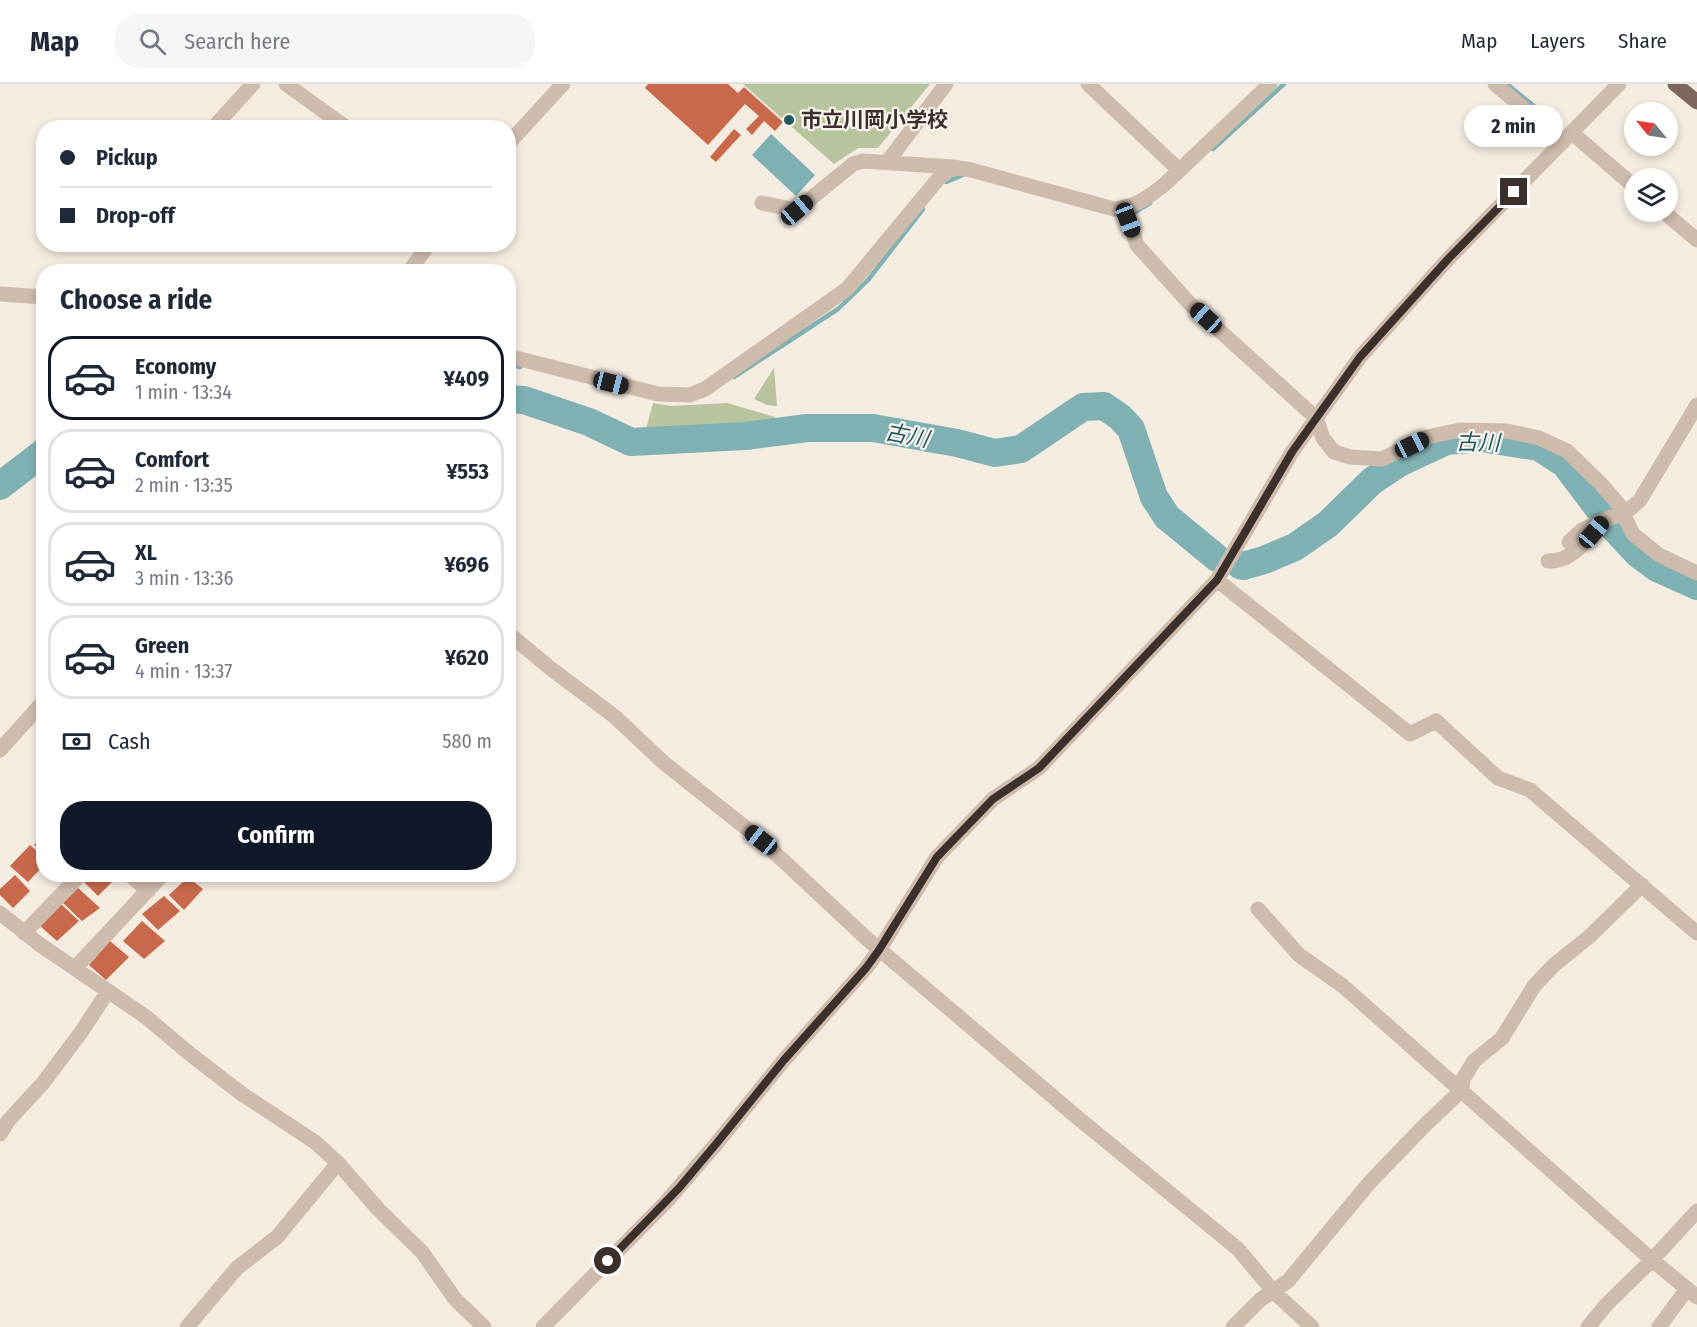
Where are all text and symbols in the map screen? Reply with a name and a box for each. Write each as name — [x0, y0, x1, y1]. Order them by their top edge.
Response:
search box — [115, 14, 535, 68]
text: Map — [30, 25, 79, 58]
icon: search — [136, 25, 169, 58]
text: Search here — [184, 28, 290, 55]
text: Map — [1461, 28, 1497, 54]
text: Layers — [1530, 28, 1585, 54]
text: Share — [1618, 28, 1667, 54]
north arrow — [1624, 102, 1678, 156]
map controls — [1624, 102, 1678, 222]
callout: 2 min — [1464, 105, 1564, 147]
place label: 市立川岡小学校 — [801, 107, 948, 133]
marker: 市立川岡小学校 — [782, 113, 796, 127]
text: 2 min — [1491, 114, 1536, 138]
text: Pickup — [96, 144, 158, 171]
button: layers — [1624, 168, 1678, 222]
route end — [1500, 178, 1527, 205]
car — [777, 192, 817, 228]
car — [1113, 200, 1143, 240]
text: Drop-off — [96, 202, 175, 229]
text: Choose a ride — [60, 284, 212, 316]
car — [1187, 299, 1225, 337]
icon: car — [63, 351, 117, 405]
text: Economy — [135, 353, 216, 380]
text: ¥409 — [444, 365, 489, 392]
car — [591, 370, 631, 396]
text: 1 min · 13:34 — [135, 380, 232, 404]
water label: 古川 — [883, 418, 933, 453]
car — [1392, 429, 1432, 461]
water label: 古川 — [1456, 429, 1502, 456]
icon: car — [63, 444, 117, 498]
text: Comfort — [135, 446, 209, 473]
text: ¥553 — [446, 458, 489, 485]
text: 2 min · 13:35 — [135, 473, 233, 497]
car — [1576, 512, 1612, 552]
icon: car — [63, 537, 117, 591]
text: XL — [135, 539, 157, 566]
text: ¥696 — [444, 551, 489, 578]
text: 3 min · 13:36 — [135, 566, 234, 590]
icon: car — [63, 630, 117, 684]
text: Green — [135, 632, 189, 659]
text: ¥620 — [445, 644, 489, 671]
text: 4 min · 13:37 — [135, 659, 232, 683]
icon: cash — [60, 725, 93, 758]
text: Cash — [108, 728, 151, 755]
text: 580 m — [442, 729, 492, 753]
button: Confirm — [60, 801, 492, 870]
car — [741, 822, 781, 858]
route start — [594, 1247, 621, 1274]

